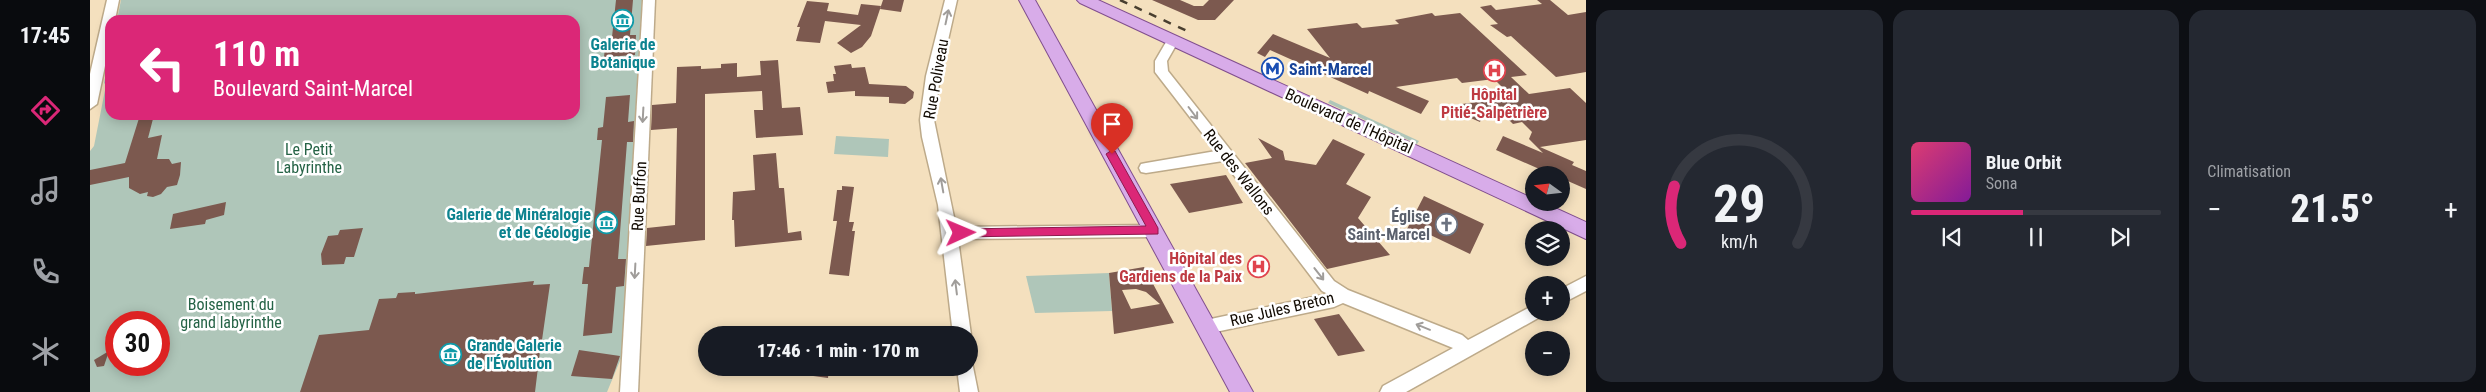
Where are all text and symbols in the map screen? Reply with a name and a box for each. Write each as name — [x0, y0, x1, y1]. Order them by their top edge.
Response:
museum icon: Galerie de Botanique — [611, 8, 635, 32]
one-way arrow — [943, 10, 952, 26]
text: 17:45 — [20, 23, 70, 48]
text: 110 m — [213, 34, 300, 75]
icon: left — [130, 35, 195, 100]
place label: Galerie de Botanique — [591, 35, 656, 72]
street label: Rue Poliveau — [920, 37, 952, 121]
metro station icon: Saint-Marcel — [1261, 57, 1285, 81]
hospital icon: Hôpital Pitié-Salpêtrière — [1482, 58, 1506, 82]
place label: Saint-Marcel — [1289, 60, 1372, 79]
text: Boulevard Saint-Marcel — [213, 76, 413, 101]
street label: Boulevard de l'Hôpital — [1282, 84, 1416, 158]
place label: Hôpital Pitié-Salpêtrière — [1441, 85, 1547, 122]
icon: directions — [28, 93, 63, 128]
pin — [1091, 103, 1133, 154]
one-way arrow — [1188, 106, 1199, 119]
one-way arrow — [639, 107, 648, 123]
icon: arrive — [1098, 110, 1126, 138]
street label: Rue des Wallons — [1200, 125, 1278, 219]
park label: Le Petit Labyrinthe — [276, 140, 342, 177]
text: Blue Orbit — [1986, 151, 2062, 174]
street label: Rue Buffon — [628, 161, 650, 231]
text: Climatisation — [2207, 162, 2291, 181]
north arrow — [1525, 166, 1570, 211]
map controls — [1525, 166, 1570, 376]
icon: music — [28, 173, 63, 208]
text: 29 — [1713, 174, 1766, 235]
text: Sona — [1986, 174, 2017, 193]
one-way arrow — [937, 178, 947, 194]
text: 21.5° — [2291, 187, 2375, 231]
text: − — [2207, 193, 2221, 226]
text: + — [2444, 193, 2458, 226]
place label: Galerie de Minéralogie et de Géologie — [446, 205, 591, 242]
position arrow — [934, 206, 986, 258]
place label: Église Saint-Marcel — [1347, 207, 1430, 244]
museum icon: Galerie de Minéralogie et de Géologie — [595, 211, 619, 235]
church icon: Église Saint-Marcel — [1434, 213, 1458, 237]
button: layers — [1525, 221, 1570, 266]
icon: previous — [1938, 223, 1966, 251]
icon: pause — [2022, 223, 2050, 251]
icon: next — [2106, 223, 2134, 251]
text: km/h — [1721, 231, 1758, 252]
place label: Hôpital des Gardiens de la Paix — [1119, 249, 1243, 286]
icon: phone — [28, 254, 63, 289]
hospital icon: Hôpital des Gardiens de la Paix — [1246, 255, 1270, 279]
one-way arrow — [631, 263, 640, 279]
one-way arrow — [1313, 267, 1324, 280]
button: + — [1525, 276, 1570, 321]
one-way arrow — [951, 279, 961, 295]
street label: Rue Jules Breton — [1228, 288, 1336, 330]
park label: Boisement du grand labyrinthe — [180, 295, 282, 332]
speed limit sign: 30 — [105, 311, 170, 376]
one-way arrow — [1416, 322, 1432, 331]
button: − — [1525, 331, 1570, 376]
icon: climate — [28, 334, 63, 369]
place label: Grande Galerie de l'Évolution — [467, 336, 562, 373]
text: 17:46 · 1 min · 170 m — [757, 339, 919, 362]
museum icon: Grande Galerie de l'Évolution — [439, 342, 463, 366]

